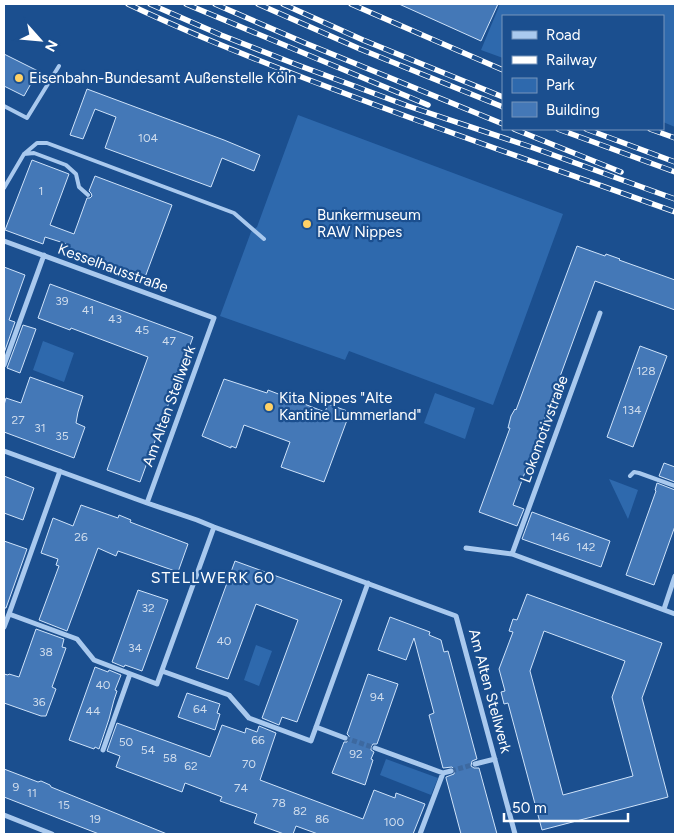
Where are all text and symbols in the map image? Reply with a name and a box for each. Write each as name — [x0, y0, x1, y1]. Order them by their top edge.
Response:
north arrow — [15, 15, 65, 65]
legend — [502, 15, 664, 130]
text: Road — [546, 26, 581, 44]
text: N — [41, 37, 61, 54]
text: Railway — [546, 51, 597, 69]
place label: Eisenbahn-Bundesamt Außenstelle Köln — [29, 69, 296, 87]
marker: Eisenbahn-Bundesamt Außenstelle Köln — [13, 72, 25, 84]
text: Park — [546, 76, 575, 94]
text: Building — [546, 101, 600, 119]
house number: 104 — [138, 131, 159, 145]
house number: 1 — [39, 184, 43, 198]
place label: Bunkermuseum RAW Nippes — [317, 206, 421, 241]
marker: Bunkermuseum RAW Nippes — [301, 218, 313, 230]
street label: Kesselhausstraße — [55, 240, 171, 296]
house number: 39 — [55, 294, 69, 308]
house number: 41 — [82, 303, 94, 317]
house number: 43 — [108, 312, 122, 326]
house number: 45 — [135, 323, 149, 337]
house number: 47 — [162, 334, 176, 348]
street label: Am Alten Stellwerk — [139, 342, 200, 469]
house number: 128 — [636, 364, 656, 378]
street label: Lokomotivstraße — [516, 373, 572, 485]
place label: Kita Nippes "Alte Kantine Lummerland" — [279, 389, 421, 424]
marker: Kita Nippes "Alte Kantine Lummerland" — [263, 401, 275, 413]
house number: 134 — [623, 403, 642, 417]
house number: 27 — [11, 413, 25, 427]
house number: 31 — [34, 421, 46, 435]
house number: 35 — [55, 429, 69, 443]
house number: 26 — [74, 530, 88, 544]
house number: 146 — [550, 530, 570, 544]
house number: 142 — [576, 540, 596, 554]
district label: STELLWERK 60 — [151, 568, 275, 587]
house number: 32 — [141, 601, 155, 615]
street label: Am Alten Stellwerk — [465, 627, 515, 756]
house number: 40 — [216, 634, 232, 648]
house number: 34 — [128, 641, 143, 655]
house number: 38 — [39, 645, 53, 659]
house number: 40 — [95, 678, 111, 692]
house number: 94 — [370, 690, 385, 704]
house number: 36 — [32, 695, 46, 709]
house number: 64 — [193, 702, 208, 716]
house number: 44 — [86, 704, 101, 718]
house number: 66 — [251, 733, 265, 747]
house number: 50 — [119, 735, 134, 749]
house number: 54 — [141, 743, 156, 757]
house number: 92 — [349, 747, 363, 761]
house number: 58 — [163, 751, 177, 765]
house number: 70 — [242, 757, 256, 771]
house number: 62 — [184, 759, 198, 773]
house number: 9 — [13, 780, 20, 794]
house number: 74 — [234, 781, 248, 795]
house number: 11 — [27, 786, 37, 800]
scale bar — [504, 790, 628, 822]
house number: 78 — [272, 796, 286, 810]
house number: 15 — [58, 798, 70, 812]
text: 50 m — [512, 799, 547, 817]
house number: 82 — [293, 804, 307, 818]
house number: 19 — [89, 812, 101, 826]
house number: 86 — [315, 812, 329, 826]
house number: 100 — [384, 815, 404, 829]

